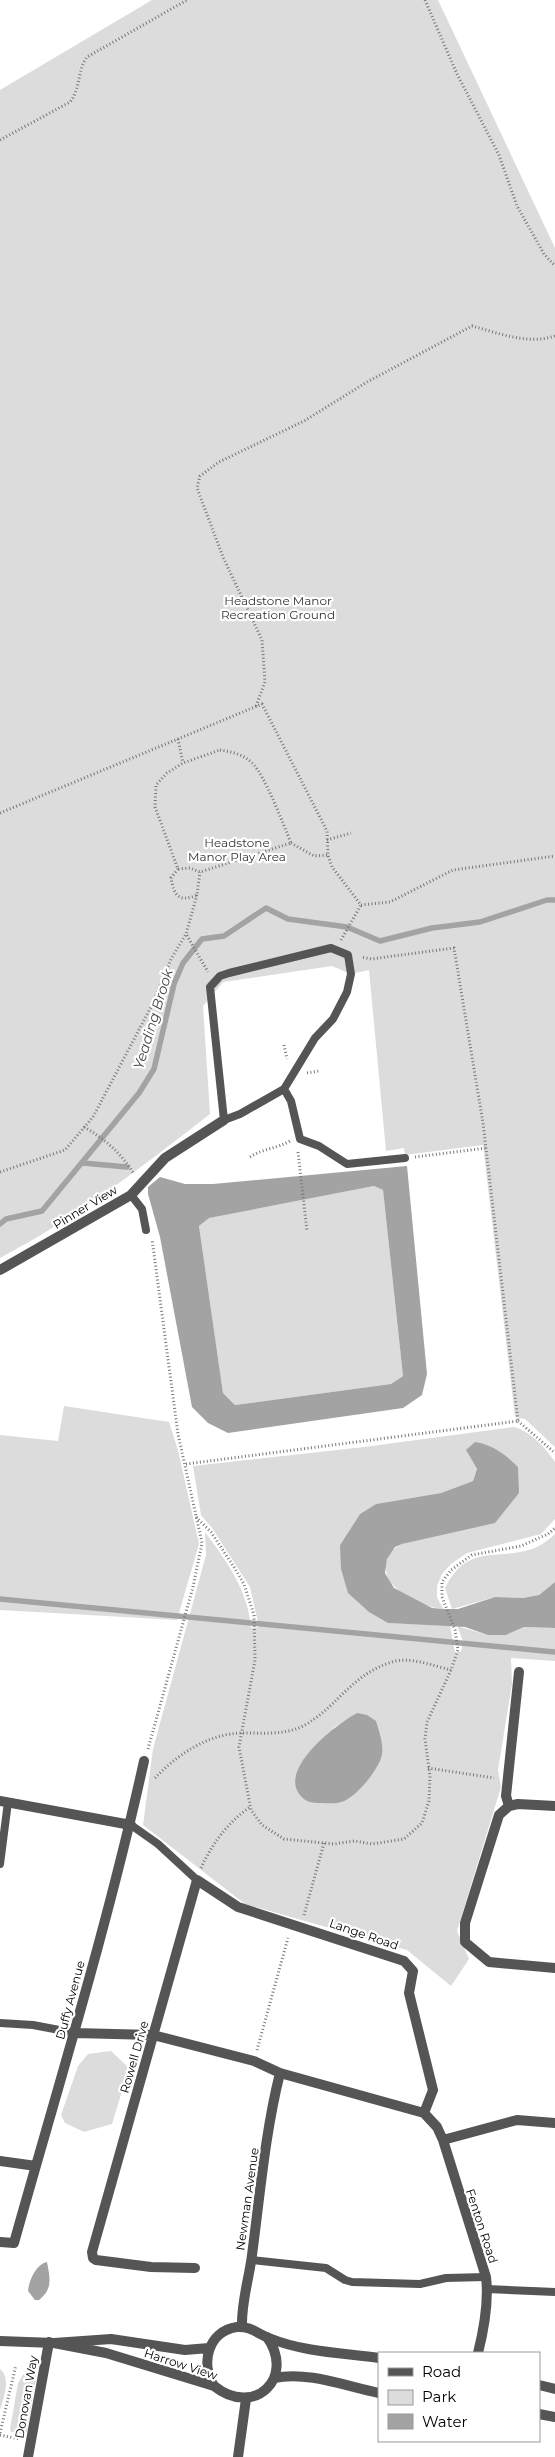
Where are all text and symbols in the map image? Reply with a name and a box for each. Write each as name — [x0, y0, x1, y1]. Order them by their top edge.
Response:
park label: Headstone Manor Recreation Ground — [221, 593, 335, 622]
park label: Headstone Manor Play Area — [188, 835, 286, 864]
water label: Yeading Brook — [129, 966, 177, 1071]
street label: Pinner View — [50, 1182, 120, 1232]
street label: Lange Road — [327, 1915, 401, 1953]
street label: Duffy Avenue — [52, 1959, 88, 2041]
street label: Rowell Drive — [116, 2019, 152, 2095]
street label: Newman Avenue — [232, 2147, 262, 2251]
street label: Fenton Road — [463, 2187, 501, 2265]
street label: Harrow View — [142, 2345, 220, 2383]
legend — [378, 2352, 540, 2442]
street label: Donovan Way — [11, 2354, 41, 2439]
text: Road — [422, 2362, 461, 2381]
text: Park — [422, 2387, 456, 2406]
text: Water — [422, 2412, 468, 2431]

